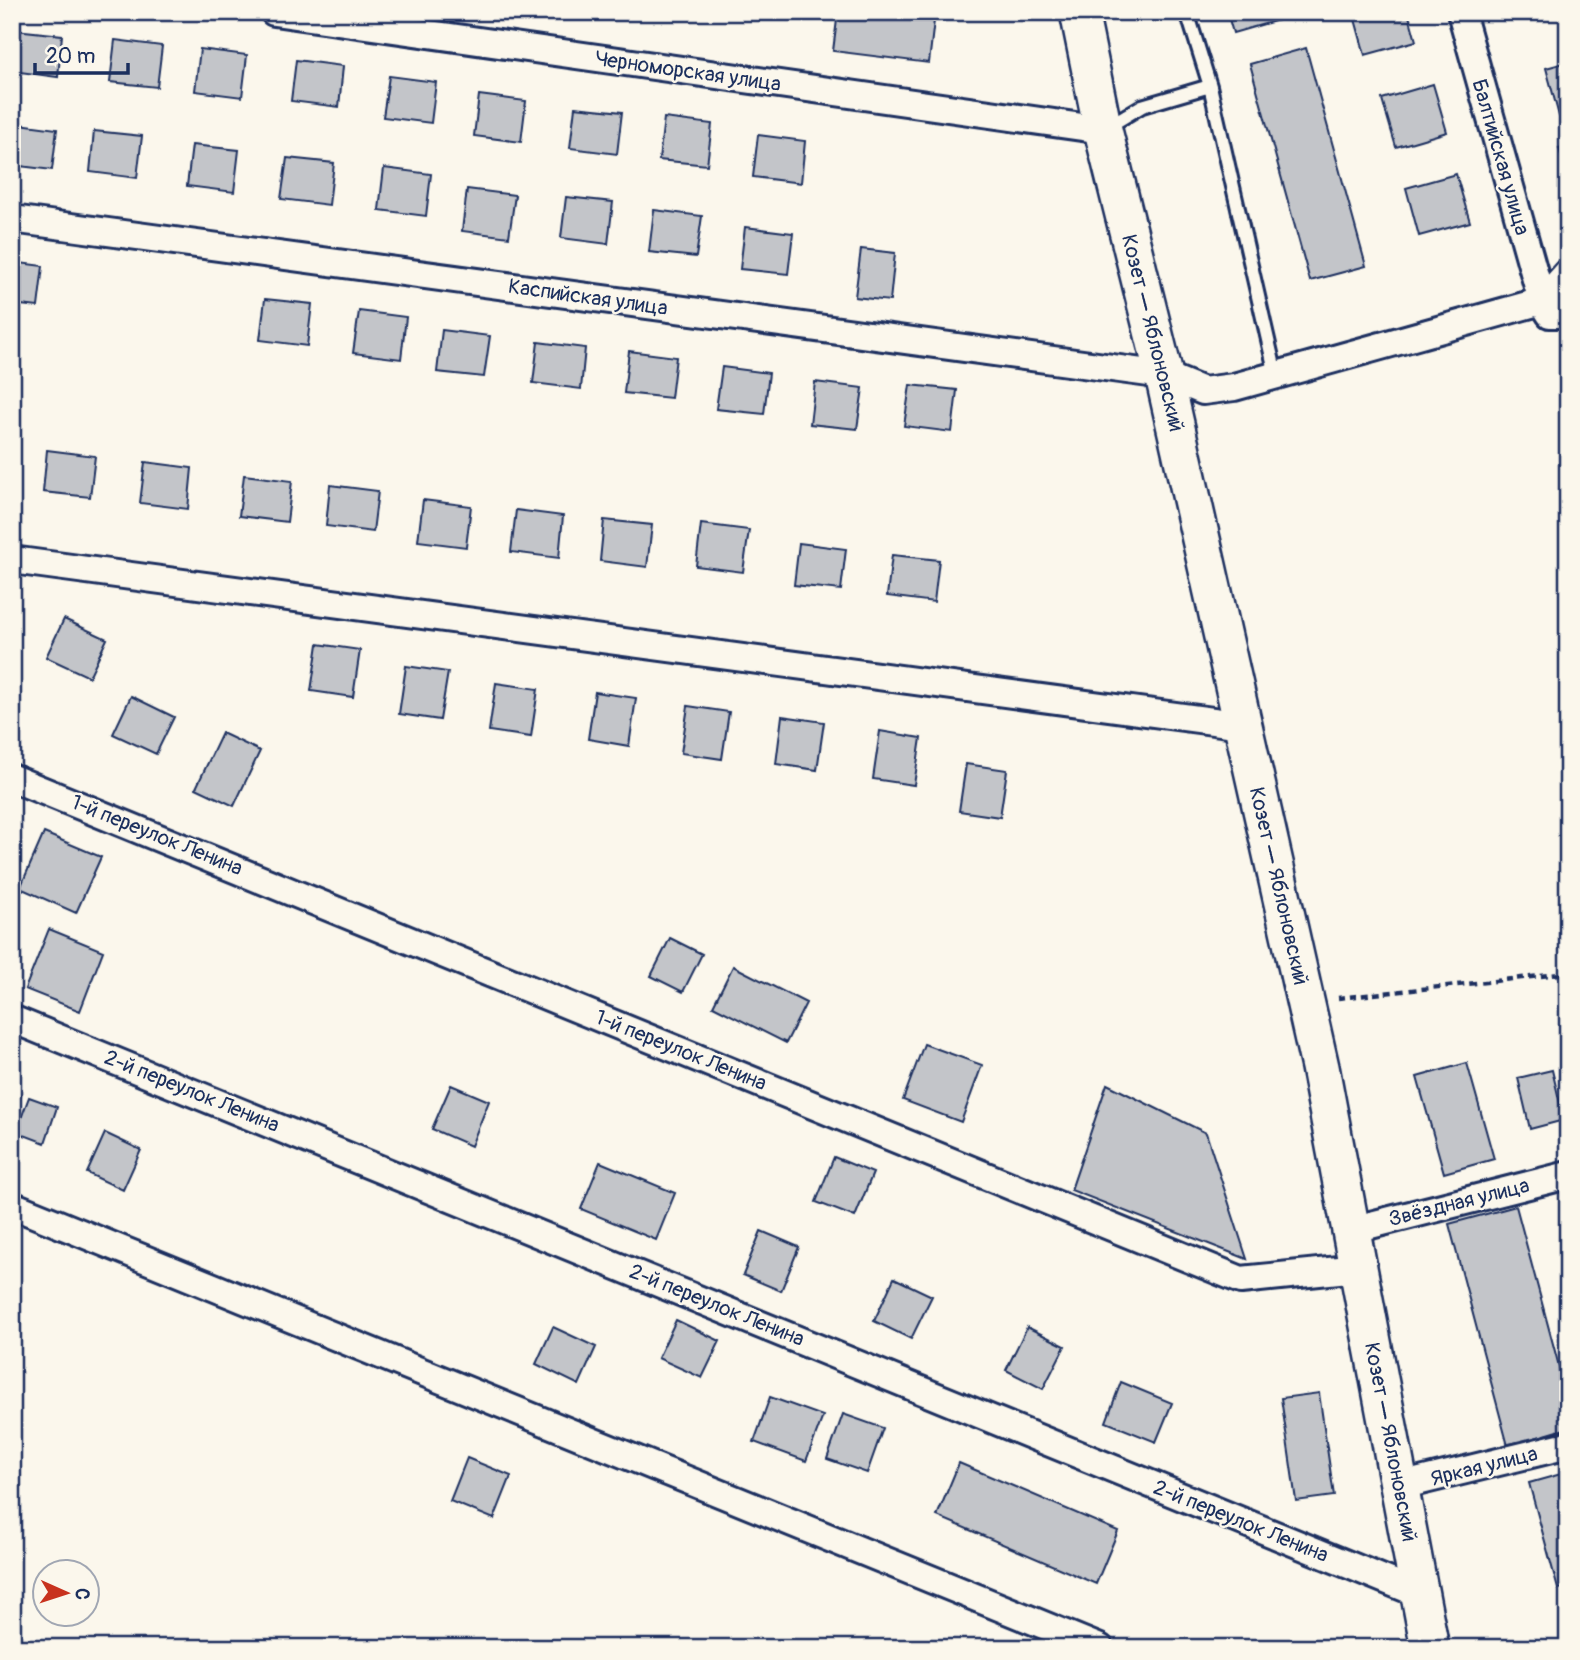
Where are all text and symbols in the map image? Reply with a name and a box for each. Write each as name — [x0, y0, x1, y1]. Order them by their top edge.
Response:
scale bar — [35, 32, 128, 76]
text: 20 m — [46, 43, 95, 70]
street label: Черноморская улица — [593, 45, 783, 98]
street label: Балтийская улица — [1465, 76, 1536, 238]
street label: Козет — Яблоновский — [1115, 232, 1190, 435]
street label: Каспийская улица — [507, 273, 669, 322]
street label: Козет — Яблоновский — [1243, 784, 1314, 988]
street label: 1-й переулок Ленина — [67, 789, 247, 882]
street label: 1-й переулок Ленина — [591, 1004, 771, 1097]
street label: 2-й переулок Ленина — [100, 1044, 283, 1139]
street label: Звёздная улица — [1386, 1172, 1532, 1233]
street label: 2-й переулок Ленина — [625, 1258, 808, 1353]
street label: Козет — Яблоновский — [1358, 1340, 1423, 1544]
street label: Яркая улица — [1428, 1440, 1540, 1493]
street label: 2-й переулок Ленина — [1149, 1474, 1332, 1569]
north arrow — [32, 1558, 102, 1628]
text: С — [70, 1587, 94, 1601]

